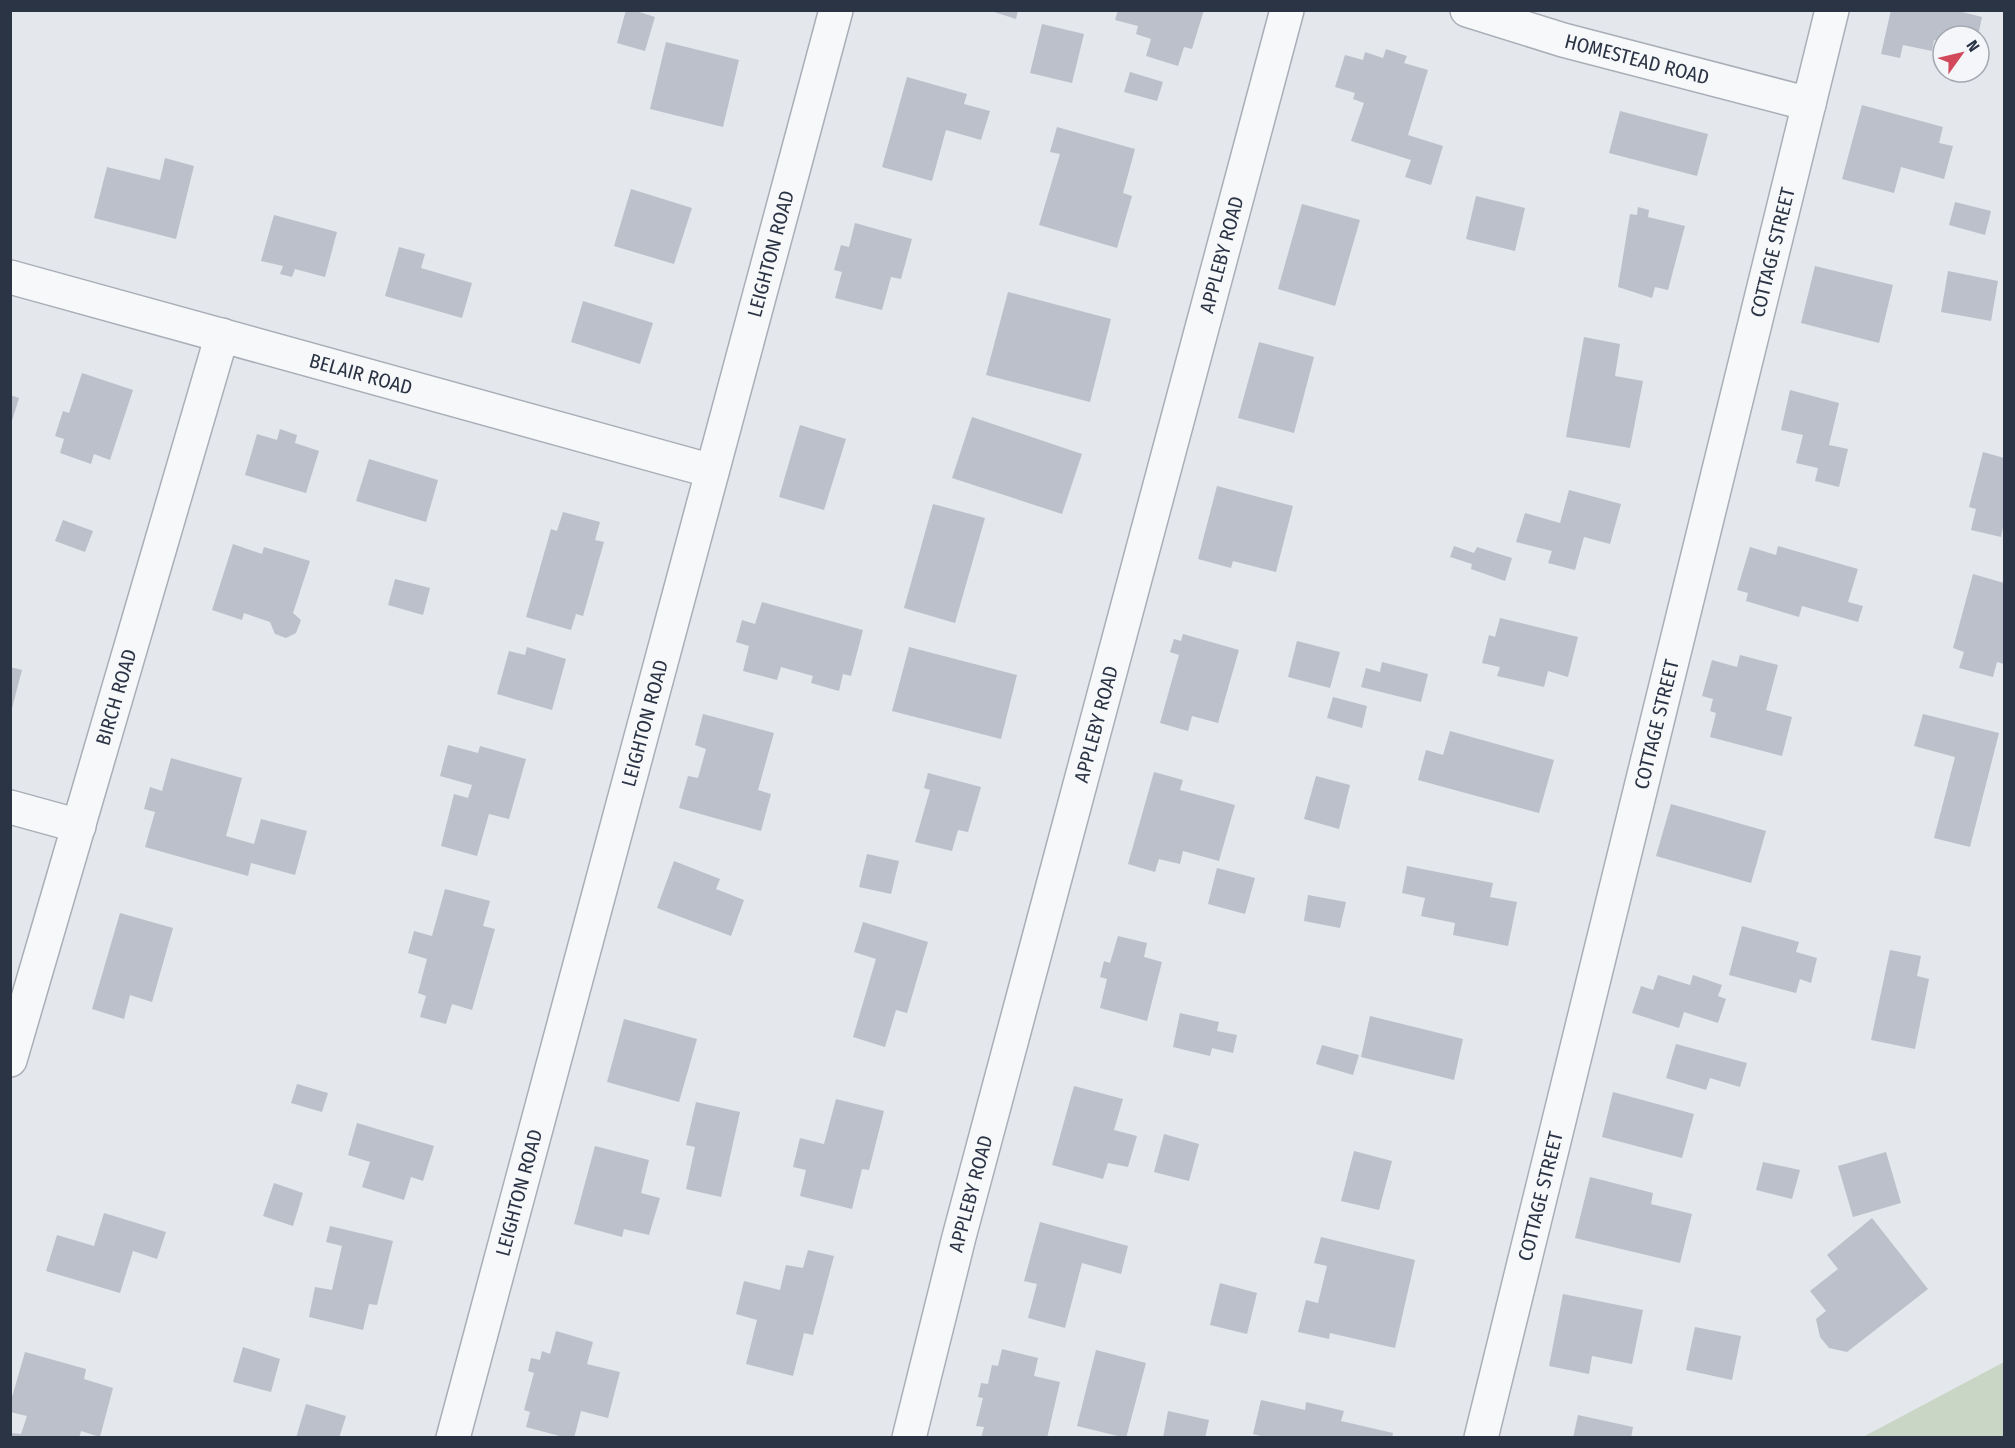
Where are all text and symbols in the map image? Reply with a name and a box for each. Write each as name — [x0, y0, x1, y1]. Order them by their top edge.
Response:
north arrow — [1931, 24, 1991, 84]
street label: HOMESTEAD ROAD — [1562, 29, 1712, 90]
text: N — [1962, 37, 1984, 55]
street label: COTTAGE STREET — [1745, 184, 1800, 320]
street label: LEIGHTON ROAD — [742, 188, 799, 320]
street label: APPLEBY ROAD — [1195, 193, 1249, 316]
street label: BELAIR ROAD — [307, 348, 415, 400]
street label: BIRCH ROAD — [91, 646, 142, 748]
street label: COTTAGE STREET — [1629, 656, 1684, 792]
street label: LEIGHTON ROAD — [616, 657, 673, 789]
street label: APPLEBY ROAD — [1069, 663, 1123, 785]
street label: LEIGHTON ROAD — [490, 1127, 547, 1259]
street label: COTTAGE STREET — [1513, 1128, 1568, 1264]
street label: APPLEBY ROAD — [944, 1133, 998, 1255]

